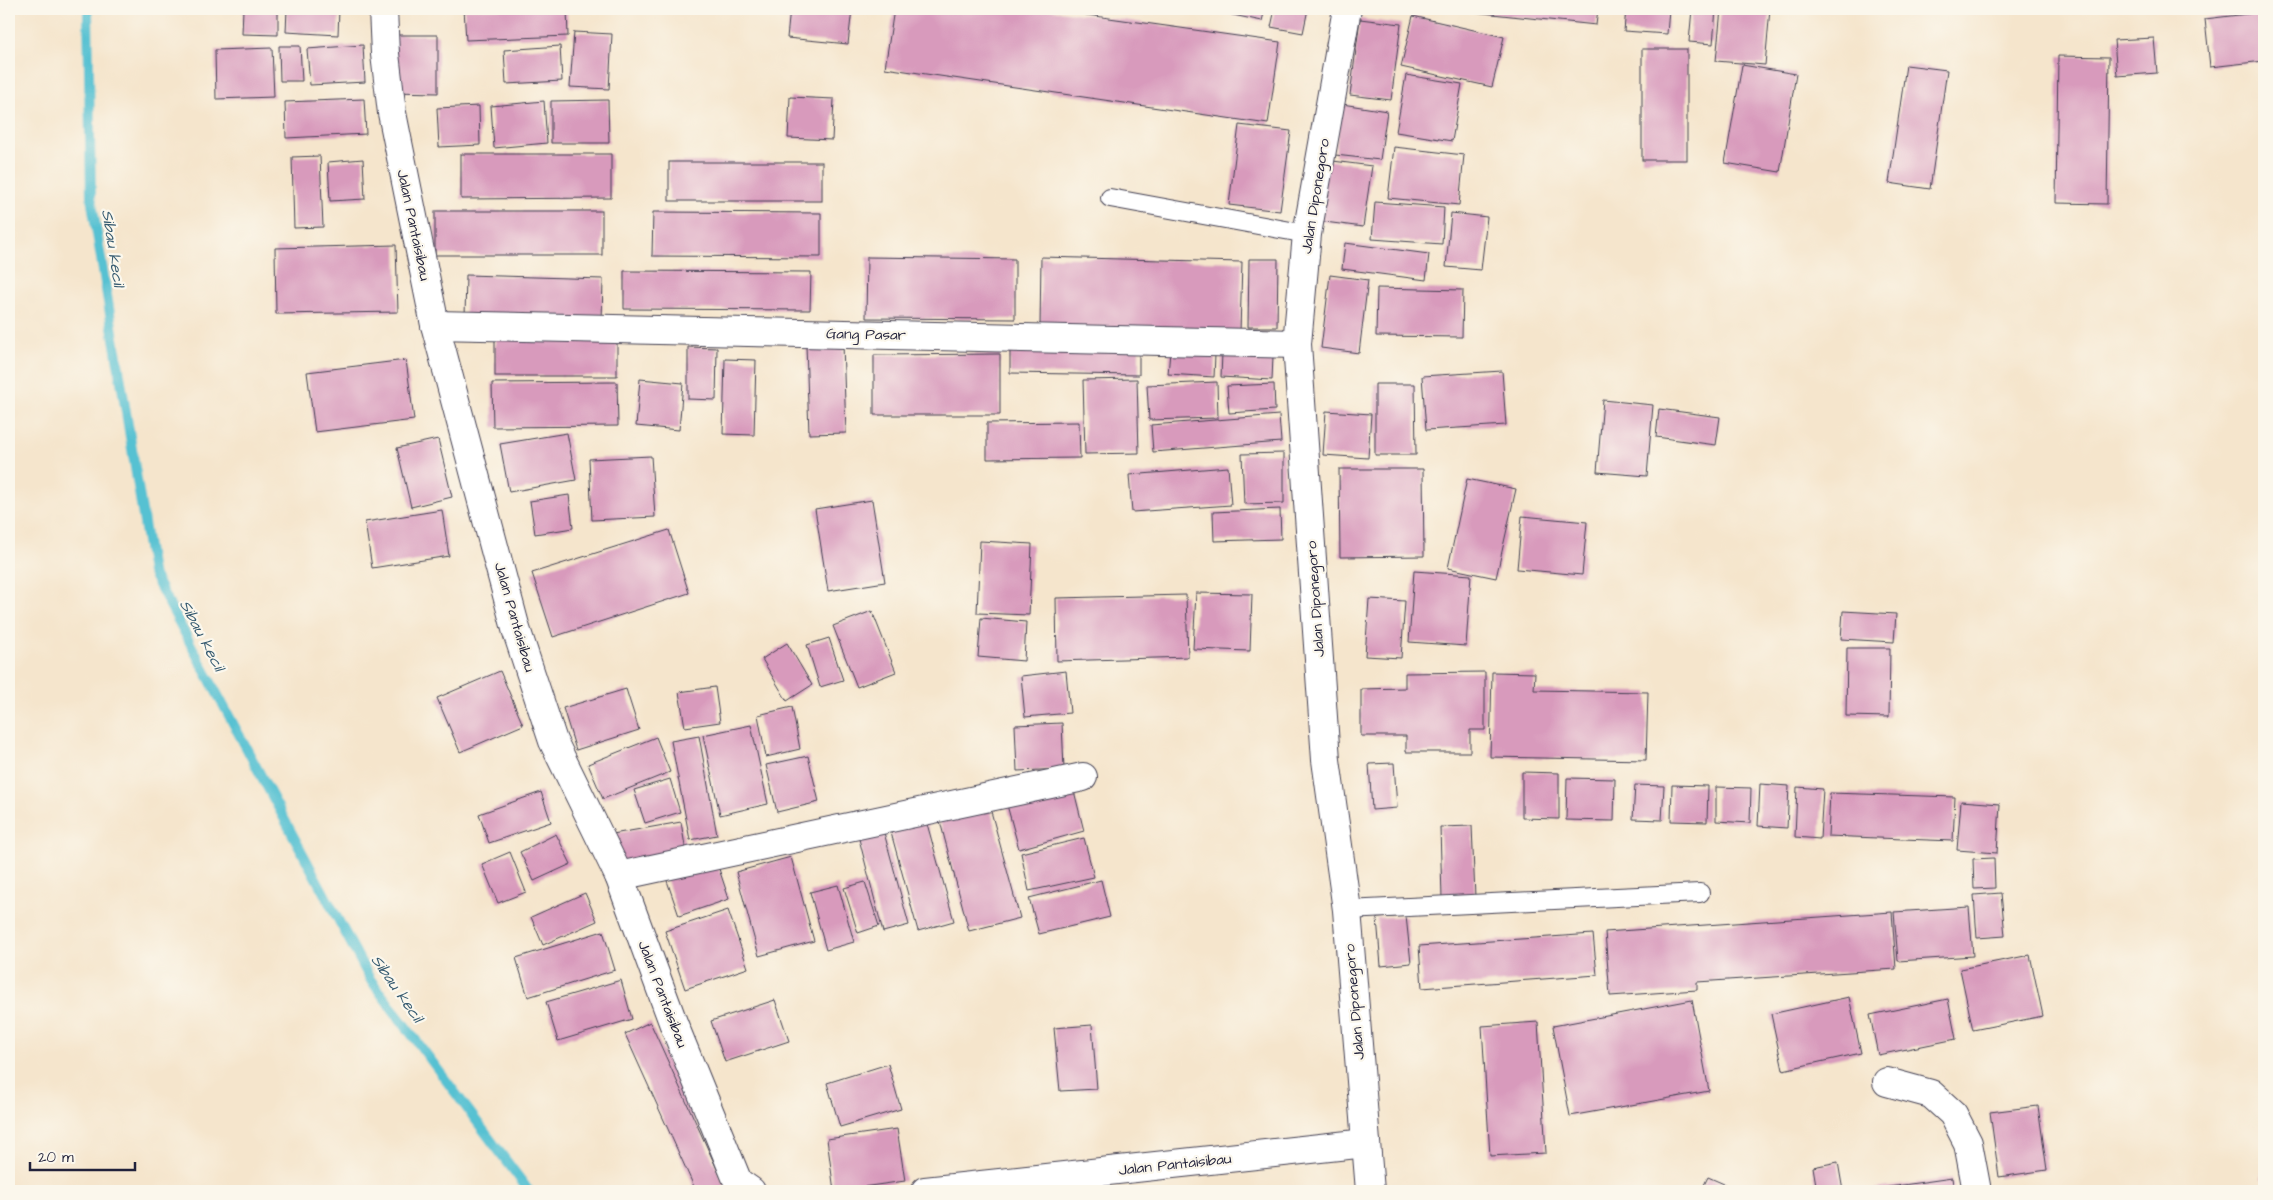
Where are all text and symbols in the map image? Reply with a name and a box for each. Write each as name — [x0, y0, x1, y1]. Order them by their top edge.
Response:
street label: Jalan Diponegoro — [1296, 136, 1336, 255]
street label: Jalan Pantaisibau — [391, 168, 436, 283]
water label: Sibau kecil — [96, 208, 130, 291]
street label: Gang Pasar — [826, 323, 906, 347]
street label: Jalan Diponegoro — [1301, 540, 1331, 658]
street label: Jalan Pantaisibau — [489, 560, 540, 675]
water label: Sibau kecil — [174, 596, 231, 677]
street label: Jalan Pantaisibau — [632, 938, 693, 1051]
street label: Jalan Diponegoro — [1339, 942, 1371, 1061]
water label: Sibau kecil — [366, 950, 430, 1029]
scale bar — [30, 1140, 135, 1172]
text: 20 m — [38, 1147, 74, 1168]
street label: Jalan Pantaisibau — [1118, 1148, 1233, 1181]

